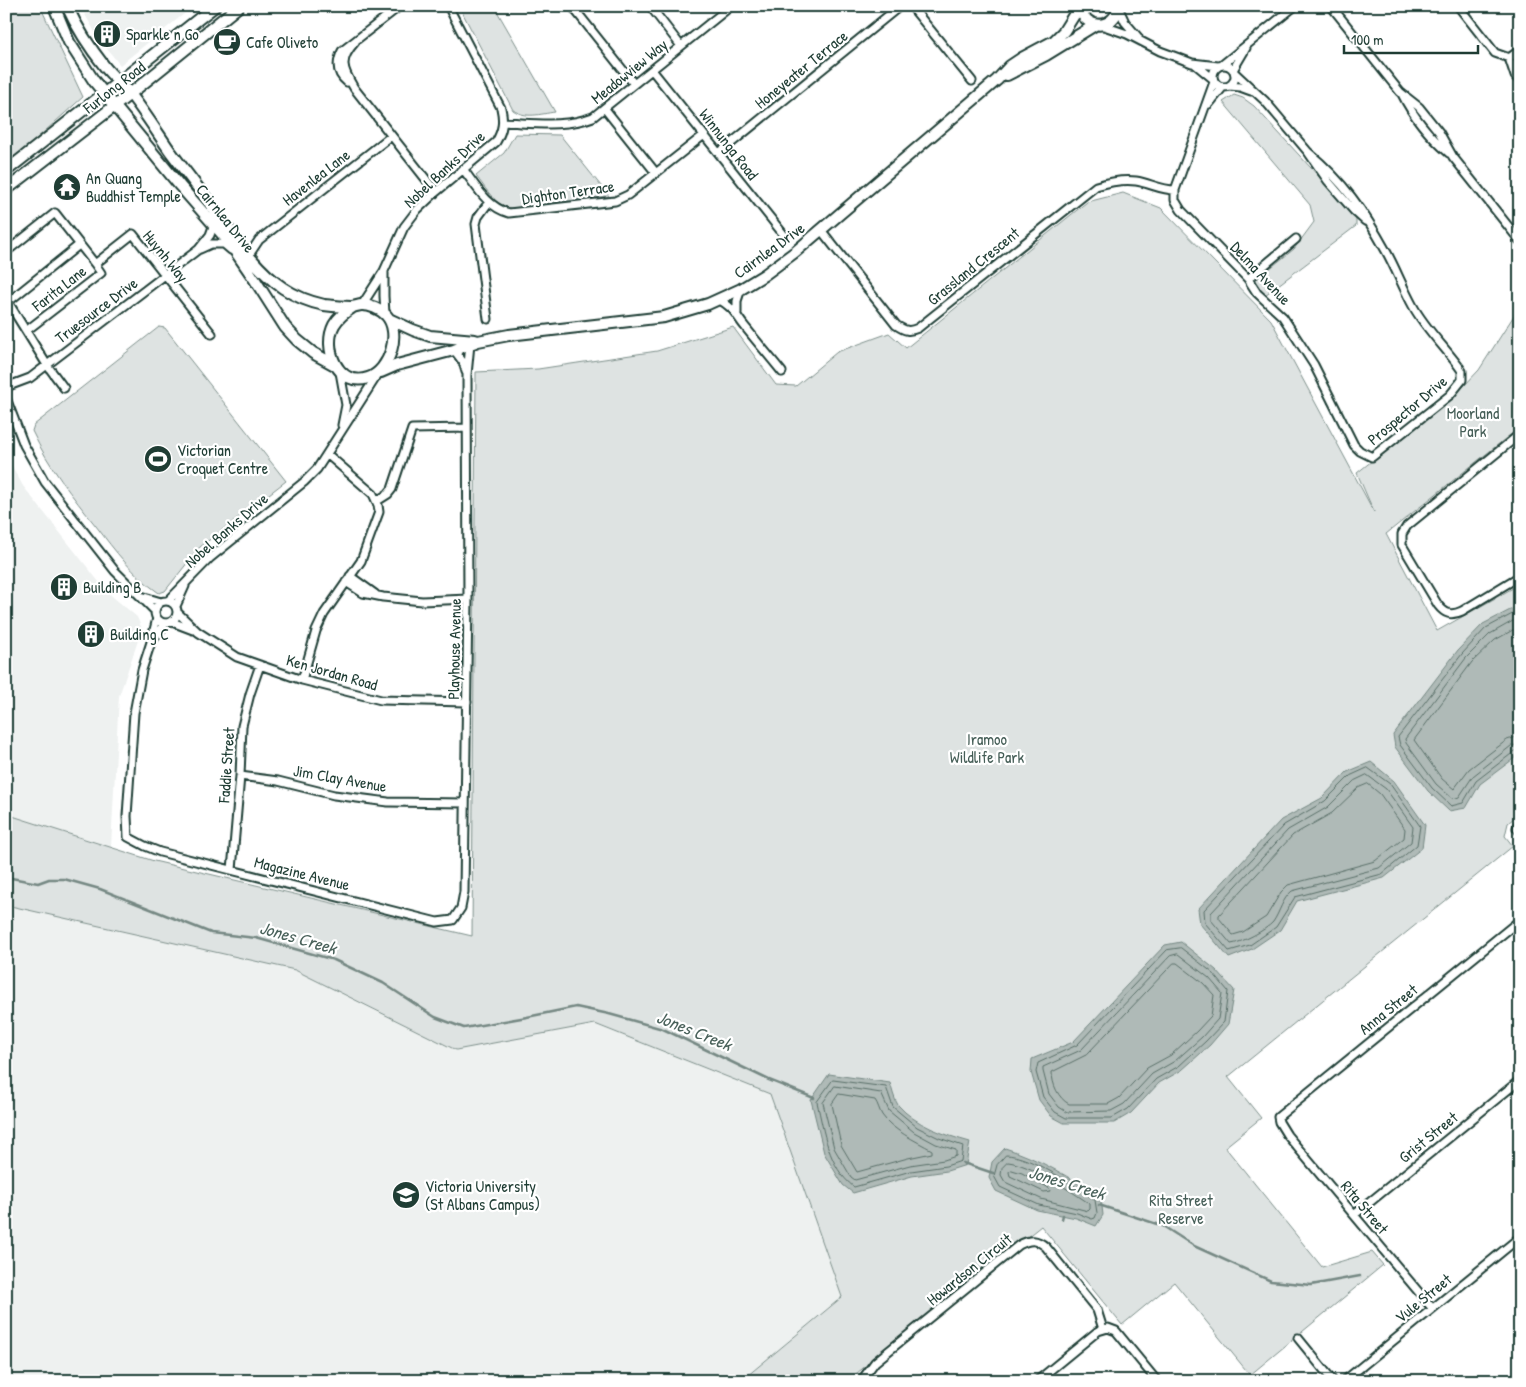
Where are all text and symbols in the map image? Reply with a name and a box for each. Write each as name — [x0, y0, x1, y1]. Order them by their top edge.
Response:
building icon: Sparkle n Go — [92, 19, 122, 49]
scale bar — [1344, 22, 1477, 54]
place label: Sparkle n Go — [126, 23, 199, 45]
street label: Honeyeater Terrace — [750, 24, 853, 113]
cafe icon: Cafe Oliveto — [212, 27, 242, 57]
text: 100 m — [1351, 29, 1384, 50]
place label: Cafe Oliveto — [246, 31, 319, 53]
street label: Meadowview Way — [586, 33, 672, 109]
street label: Furlong Road — [77, 56, 150, 119]
street label: Winnunga Road — [694, 104, 764, 184]
street label: Nobel Banks Drive — [398, 125, 490, 213]
street label: Havenlea Lane — [278, 143, 355, 210]
place label: An Quang Buddhist Temple — [86, 167, 181, 207]
temple icon: An Quang Buddhist Temple — [52, 172, 82, 202]
street label: Dighton Terrace — [520, 175, 616, 209]
street label: Cairnlea Drive — [191, 179, 261, 258]
street label: Cairnlea Drive — [729, 216, 809, 283]
street label: Grassland Crescent — [922, 222, 1024, 310]
street label: Huynh Way — [138, 225, 194, 287]
street label: Delma Avenue — [1226, 236, 1297, 310]
street label: Farita Lane — [27, 259, 91, 317]
street label: Truesource Drive — [50, 271, 142, 348]
street label: Prospector Drive — [1362, 370, 1452, 450]
park label: Moorland Park — [1447, 402, 1499, 442]
place label: Victorian Croquet Centre — [177, 439, 269, 479]
sports icon: Victorian Croquet Centre — [143, 444, 173, 474]
street label: Nobel Banks Drive — [180, 487, 273, 572]
building icon: Building B — [49, 572, 79, 602]
place label: Building B — [83, 576, 141, 598]
street label: Playhouse Avenue — [442, 598, 466, 700]
building icon: Building C — [76, 619, 106, 649]
place label: Building C — [110, 623, 169, 645]
street label: Ken Jordan Road — [284, 648, 380, 696]
street label: Faddie Street — [212, 726, 240, 804]
park label: Iramoo Wildlife Park — [950, 728, 1025, 768]
street label: Jim Clay Avenue — [292, 759, 389, 797]
street label: Magazine Avenue — [252, 851, 353, 896]
water label: Jones Creek — [257, 915, 341, 961]
street label: Anna Street — [1354, 978, 1422, 1039]
water label: Jones Creek — [653, 1004, 737, 1057]
street label: Grist Street — [1394, 1106, 1463, 1168]
water label: Jones Creek — [1026, 1159, 1110, 1206]
place label: Victoria University (St Albans Campus) — [425, 1175, 540, 1215]
street label: Rita Street — [1336, 1176, 1394, 1239]
school or university icon: Victoria University (St Albans Campus) — [391, 1180, 421, 1210]
park label: Rita Street Reserve — [1149, 1189, 1213, 1229]
street label: Howardson Circuit — [922, 1227, 1017, 1310]
street label: Vule Street — [1390, 1268, 1456, 1328]

